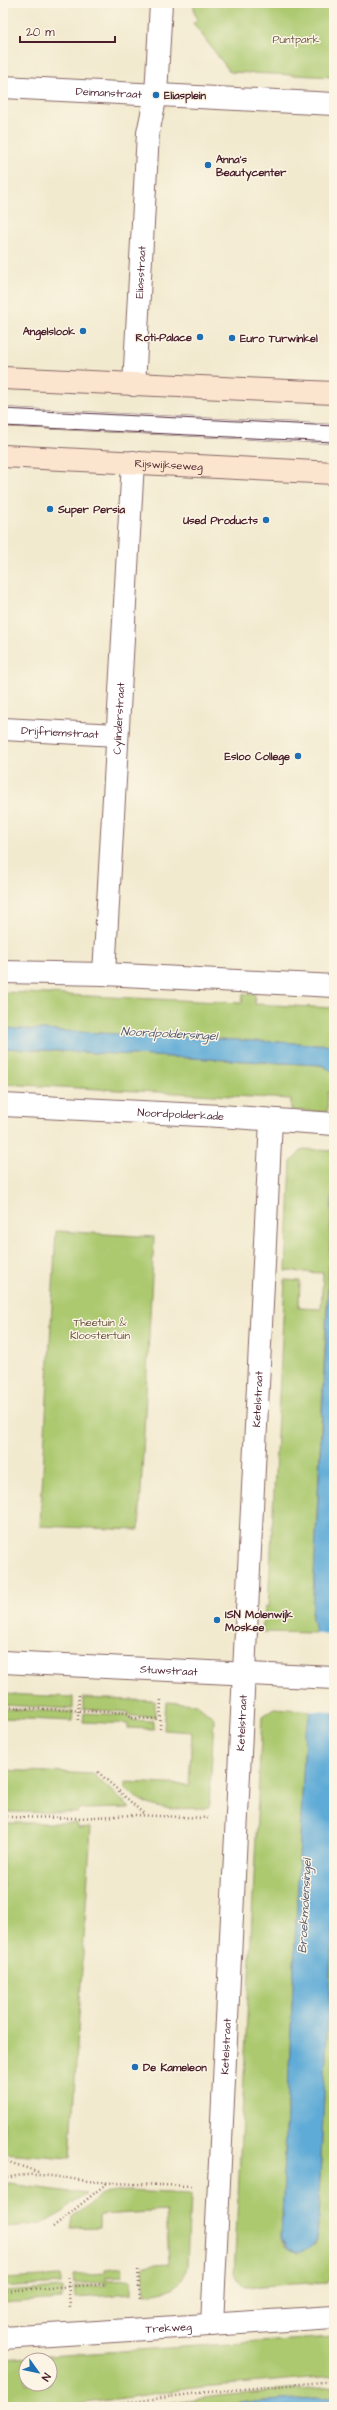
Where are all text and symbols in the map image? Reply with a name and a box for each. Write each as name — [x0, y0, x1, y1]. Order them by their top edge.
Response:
scale bar — [20, 18, 115, 44]
text: 20 m — [26, 24, 55, 41]
park label: Puntpark — [272, 32, 320, 47]
street label: Deimanstraat — [75, 83, 143, 102]
place label: Eliasplein — [164, 88, 206, 104]
marker: Eliasplein — [151, 90, 161, 100]
place label: Anna's Beautycenter — [216, 152, 287, 182]
marker: Anna's Beautycenter — [203, 160, 213, 170]
street label: Eliasstraat — [131, 245, 149, 299]
place label: Angelslook — [23, 324, 75, 341]
marker: Angelslook — [78, 326, 88, 336]
place label: Roti-Palace — [136, 330, 192, 345]
place label: Euro Turwinkel — [240, 331, 318, 346]
marker: Roti-Palace — [195, 332, 205, 342]
marker: Euro Turwinkel — [227, 333, 237, 343]
street label: Rijswijkseweg — [134, 455, 204, 475]
place label: Super Persia — [57, 502, 125, 518]
marker: Super Persia — [45, 504, 55, 514]
place label: Used Products — [182, 513, 258, 528]
marker: Used Products — [261, 515, 271, 525]
street label: Cylinderstraat — [109, 681, 128, 755]
street label: Drijfriemstraat — [21, 722, 100, 742]
place label: Esloo College — [224, 749, 290, 766]
marker: Esloo College — [293, 751, 303, 761]
water label: Noordpoldersingel — [120, 1023, 220, 1046]
street label: Noordpolderkade — [137, 1104, 225, 1124]
park label: Theetuin & Kloostertuin — [70, 1315, 130, 1343]
street label: Ketelstraat — [248, 1370, 266, 1428]
place label: ISN Molenwijk Moskee — [225, 1607, 293, 1635]
marker: ISN Molenwijk Moskee — [212, 1615, 222, 1625]
street label: Stuwstraat — [140, 1661, 199, 1679]
street label: Ketelstraat — [233, 1694, 250, 1751]
water label: Broekmolensingel — [294, 1856, 317, 1954]
street label: Ketelstraat — [217, 2017, 235, 2075]
place label: De Kameleon — [143, 2060, 207, 2075]
marker: De Kameleon — [130, 2062, 140, 2072]
street label: Trekweg — [145, 2319, 193, 2336]
north arrow — [18, 2352, 58, 2392]
text: N — [38, 2370, 54, 2384]

